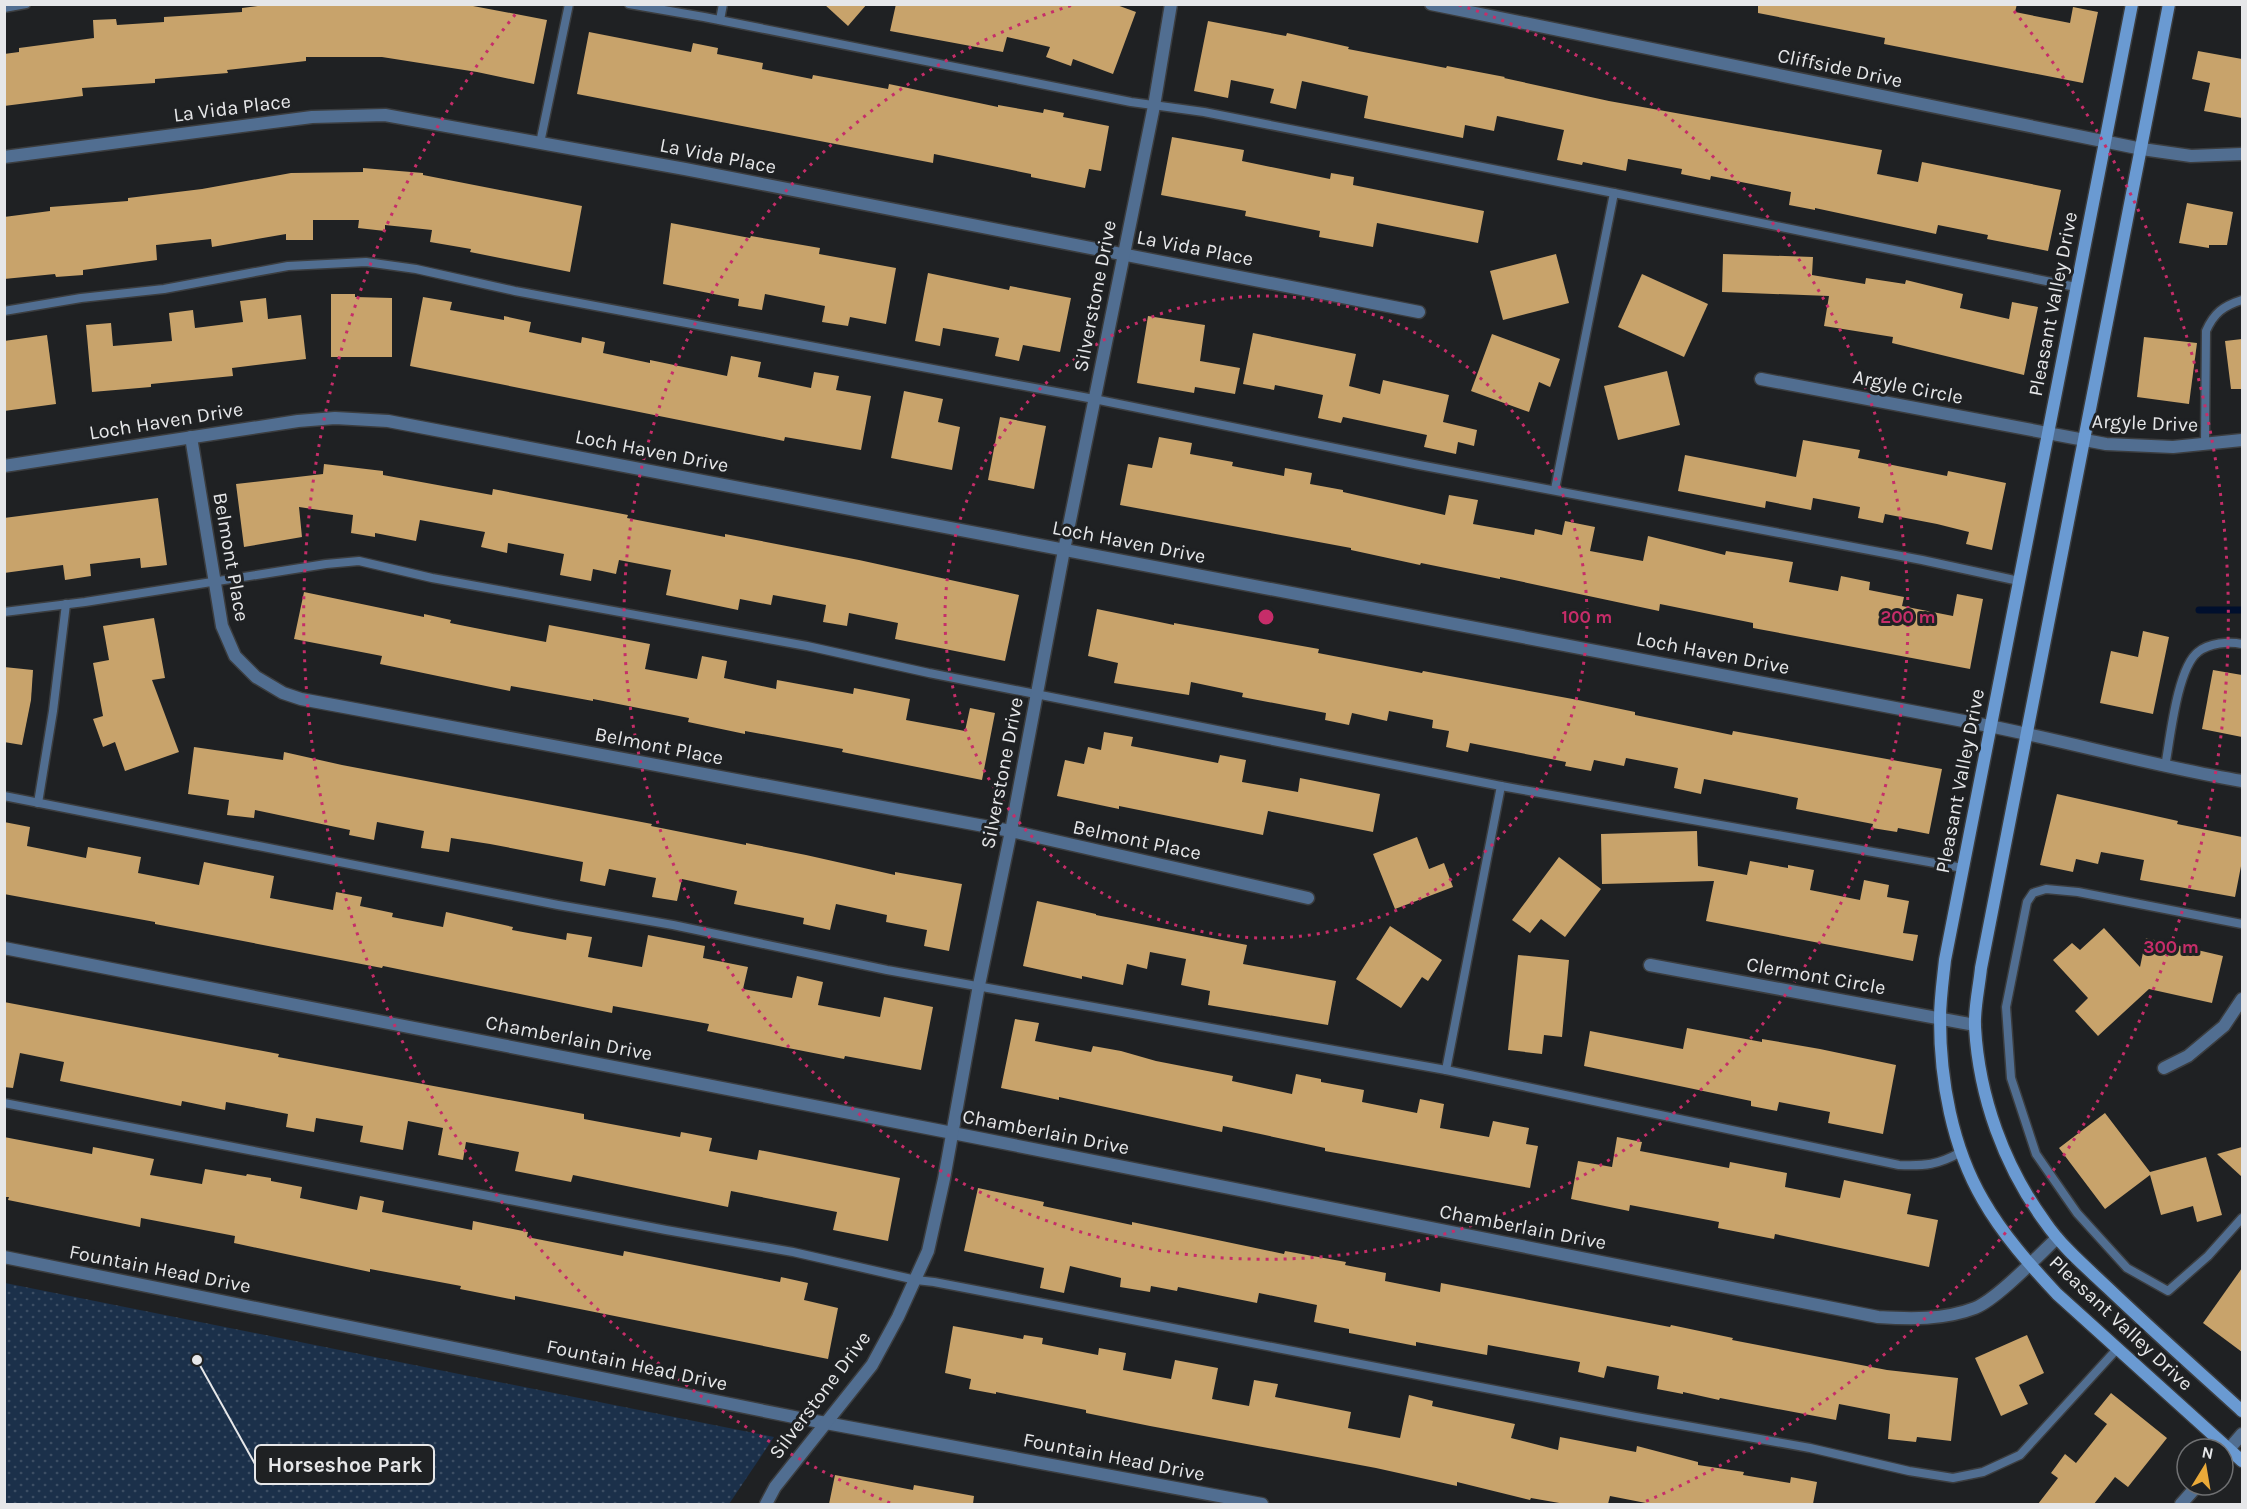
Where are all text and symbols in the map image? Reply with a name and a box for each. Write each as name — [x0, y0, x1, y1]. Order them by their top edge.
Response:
street label: Cliffside Drive — [1775, 44, 1905, 92]
street label: La Vida Place — [172, 89, 292, 127]
street label: La Vida Place — [658, 133, 778, 179]
street label: Pleasant Valley Drive — [2024, 210, 2082, 398]
street label: Silverstone Drive — [1069, 218, 1121, 374]
street label: La Vida Place — [1135, 225, 1255, 271]
street label: Argyle Circle — [1851, 365, 1965, 409]
street label: Loch Haven Drive — [87, 397, 245, 445]
street label: Argyle Drive — [2091, 410, 2199, 436]
street label: Loch Haven Drive — [573, 425, 731, 477]
street label: Belmont Place — [208, 491, 254, 623]
street label: Loch Haven Drive — [1050, 516, 1208, 568]
text: 100 m — [1562, 606, 1612, 628]
text: 200 m — [1880, 606, 1936, 628]
centre of rings — [1256, 607, 1276, 627]
street label: Loch Haven Drive — [1634, 627, 1792, 679]
street label: Pleasant Valley Drive — [1931, 687, 1989, 875]
street label: Silverstone Drive — [976, 695, 1028, 851]
street label: Belmont Place — [593, 722, 725, 770]
street label: Belmont Place — [1071, 815, 1203, 865]
text: 300 m — [2143, 936, 2199, 958]
street label: Clermont Circle — [1745, 952, 1887, 1000]
street label: Chamberlain Drive — [484, 1011, 654, 1065]
street label: Chamberlain Drive — [961, 1105, 1131, 1159]
street label: Chamberlain Drive — [1438, 1200, 1608, 1254]
street label: Fountain Head Drive — [67, 1240, 253, 1298]
street label: Pleasant Valley Drive — [2045, 1251, 2197, 1395]
street label: Silverstone Drive — [764, 1327, 876, 1463]
street label: Fountain Head Drive — [544, 1335, 730, 1395]
street label: Fountain Head Drive — [1021, 1428, 1207, 1486]
north arrow — [2175, 1437, 2235, 1497]
text: N — [2200, 1442, 2215, 1463]
callout: Horseshoe Park — [255, 1445, 434, 1484]
text: Horseshoe Park — [268, 1453, 423, 1477]

